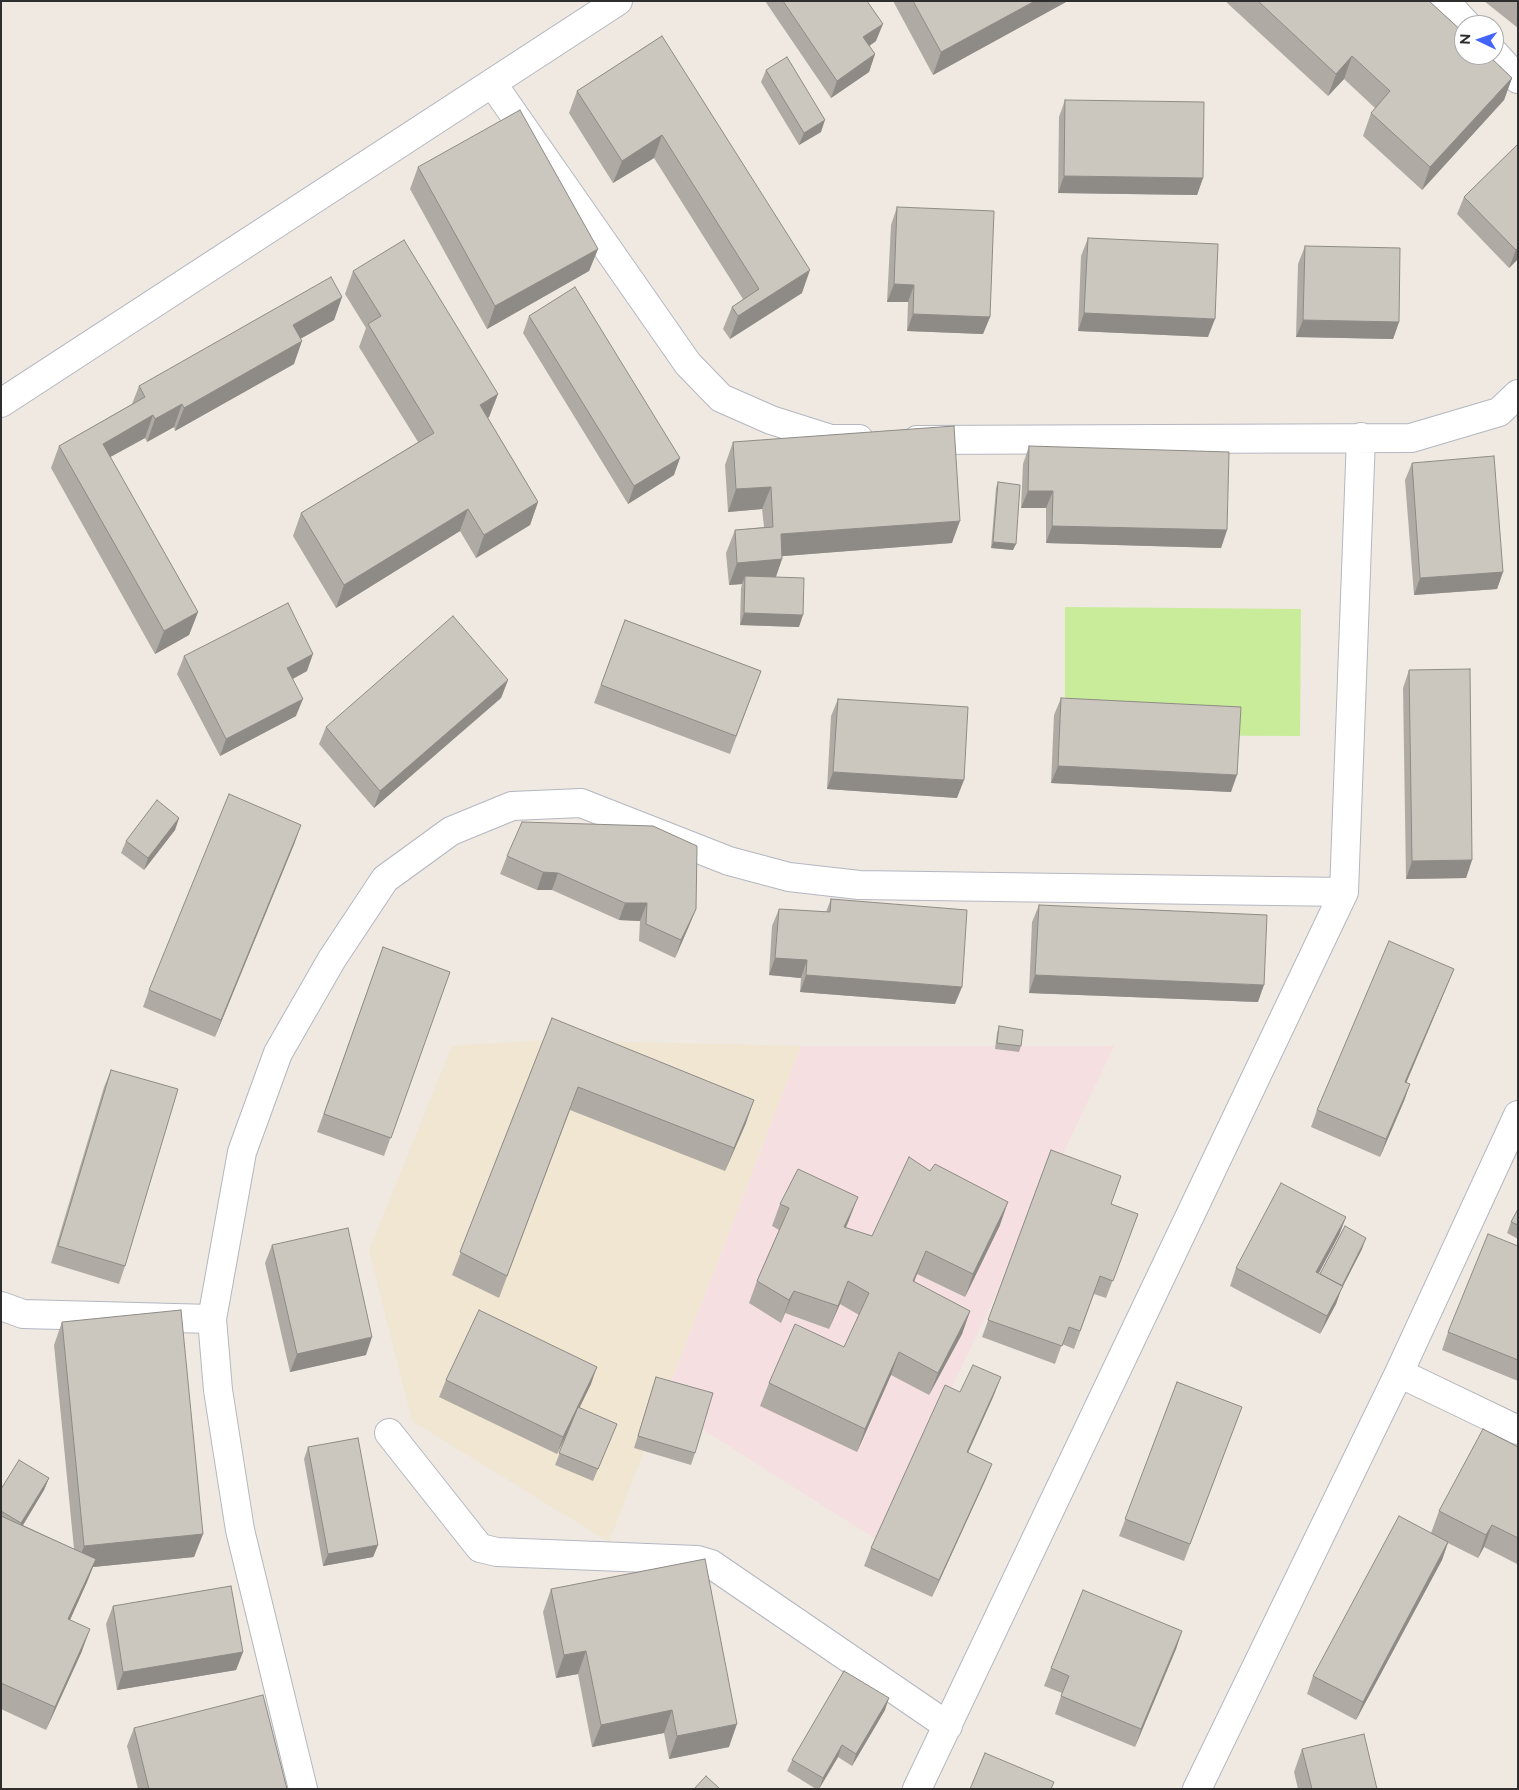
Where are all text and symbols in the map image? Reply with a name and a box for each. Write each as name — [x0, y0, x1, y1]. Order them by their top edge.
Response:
north arrow — [1454, 15, 1504, 65]
text: N — [1457, 34, 1473, 45]

